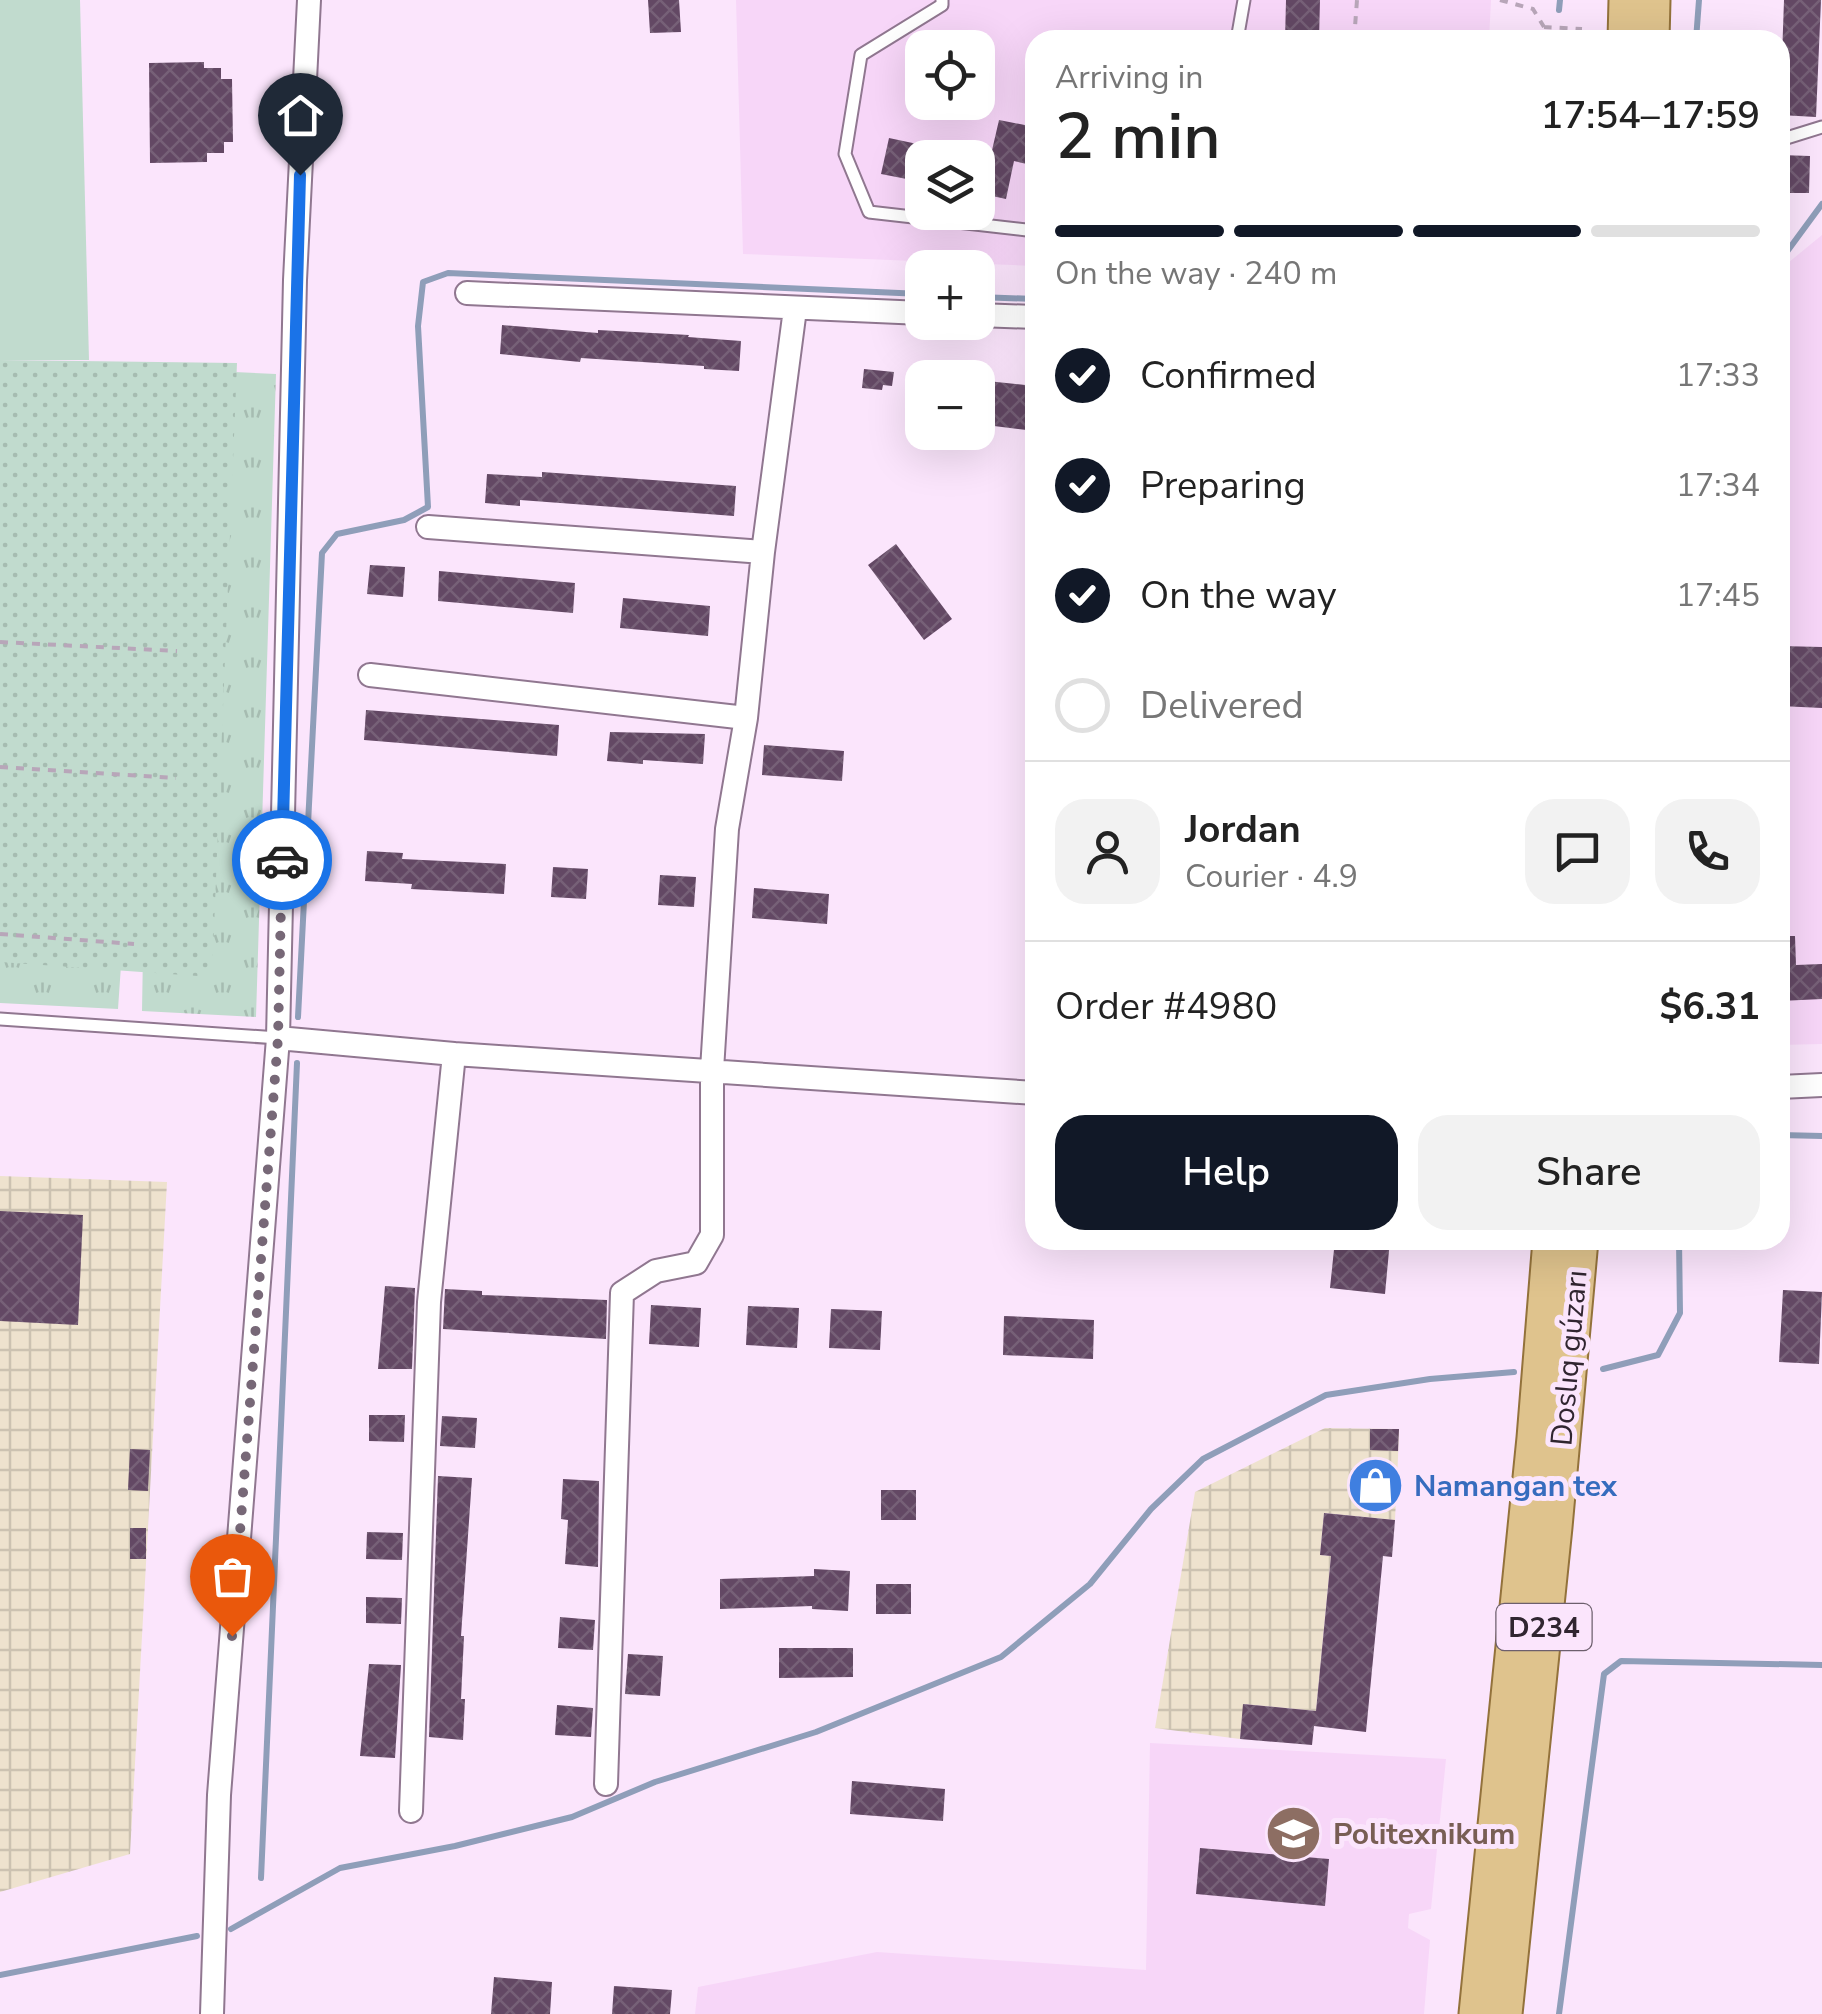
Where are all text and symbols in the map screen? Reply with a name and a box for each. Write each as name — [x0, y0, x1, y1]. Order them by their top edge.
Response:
map controls — [905, 30, 995, 450]
button: locate — [905, 30, 995, 120]
text: Arriving in — [1055, 56, 1203, 99]
pin — [258, 73, 343, 176]
icon: home — [273, 88, 328, 143]
text: 17:54–17:59 — [1541, 90, 1760, 141]
text: 2 min — [1055, 92, 1221, 181]
button: layers — [905, 140, 995, 230]
button: + — [905, 250, 995, 340]
text: On the way · 240 m — [1055, 252, 1337, 295]
icon: check — [1055, 348, 1110, 403]
text: Confirmed — [1140, 350, 1317, 401]
text: 17:33 — [1676, 354, 1760, 397]
button: − — [905, 360, 995, 450]
icon: check — [1055, 458, 1110, 513]
text: Preparing — [1140, 460, 1306, 511]
text: 17:34 — [1676, 464, 1760, 507]
icon: check — [1055, 568, 1110, 623]
text: On the way — [1140, 570, 1336, 621]
text: 17:45 — [1676, 574, 1760, 617]
text: Delivered — [1140, 680, 1304, 731]
button: person — [1055, 799, 1160, 904]
button: chat — [1525, 799, 1630, 904]
button: phone — [1655, 799, 1760, 904]
text: Jordan — [1185, 804, 1301, 855]
courier — [232, 810, 332, 910]
icon: car — [255, 833, 310, 888]
text: Courier · 4.9 — [1185, 855, 1358, 898]
text: Order #4980 — [1055, 981, 1277, 1032]
text: $6.31 — [1659, 981, 1760, 1032]
button: Help — [1055, 1115, 1398, 1230]
button: Share — [1418, 1115, 1760, 1230]
street label: Doslıq gúzarı — [1541, 1269, 1598, 1448]
shop icon: Namangan tex — [1345, 1456, 1405, 1516]
place label: Namangan tex — [1414, 1466, 1618, 1507]
pin — [190, 1534, 275, 1637]
icon: bag — [205, 1549, 260, 1604]
road number: D234 — [1496, 1604, 1592, 1650]
school or university icon: Politexnikum — [1264, 1804, 1324, 1864]
place label: Politexnikum — [1333, 1814, 1515, 1855]

